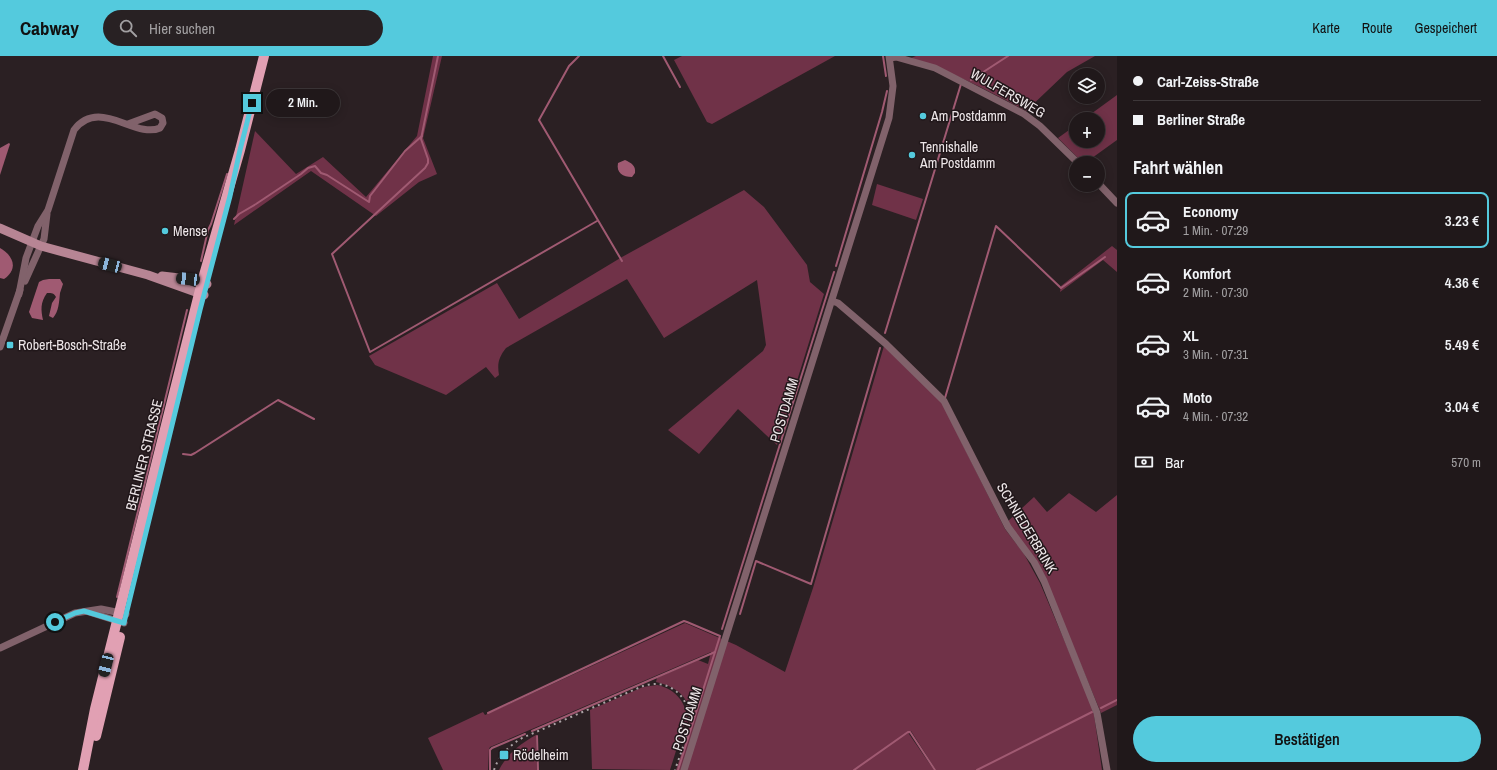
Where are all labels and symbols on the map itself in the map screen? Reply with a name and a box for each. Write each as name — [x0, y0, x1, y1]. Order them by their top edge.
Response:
street label: WULFERSWEG — [967, 64, 1049, 122]
callout: 2 Min. — [266, 89, 340, 117]
route end — [243, 94, 261, 112]
place label: Am Postdamm — [930, 107, 1006, 125]
marker: Am Postdamm — [918, 111, 928, 121]
place label: Tennishalle Am Postdamm — [919, 138, 995, 172]
marker: Tennishalle Am Postdamm — [907, 150, 917, 160]
place label: Mense — [173, 222, 207, 240]
marker: Mense — [160, 226, 170, 236]
car — [97, 256, 123, 274]
car — [175, 272, 201, 286]
place label: Robert-Bosch-Straße — [18, 336, 126, 354]
marker: Robert-Bosch-Straße — [5, 340, 15, 350]
street label: POSTDAMM — [766, 376, 802, 444]
street label: BERLINER STRASSE — [121, 397, 167, 513]
street label: SCHNIEDERBRINK — [993, 479, 1061, 577]
route start — [46, 613, 64, 631]
car — [97, 652, 115, 678]
street label: POSTDAMM — [668, 685, 706, 753]
place label: Rödelheim — [513, 746, 569, 764]
marker: Rödelheim — [498, 749, 510, 761]

